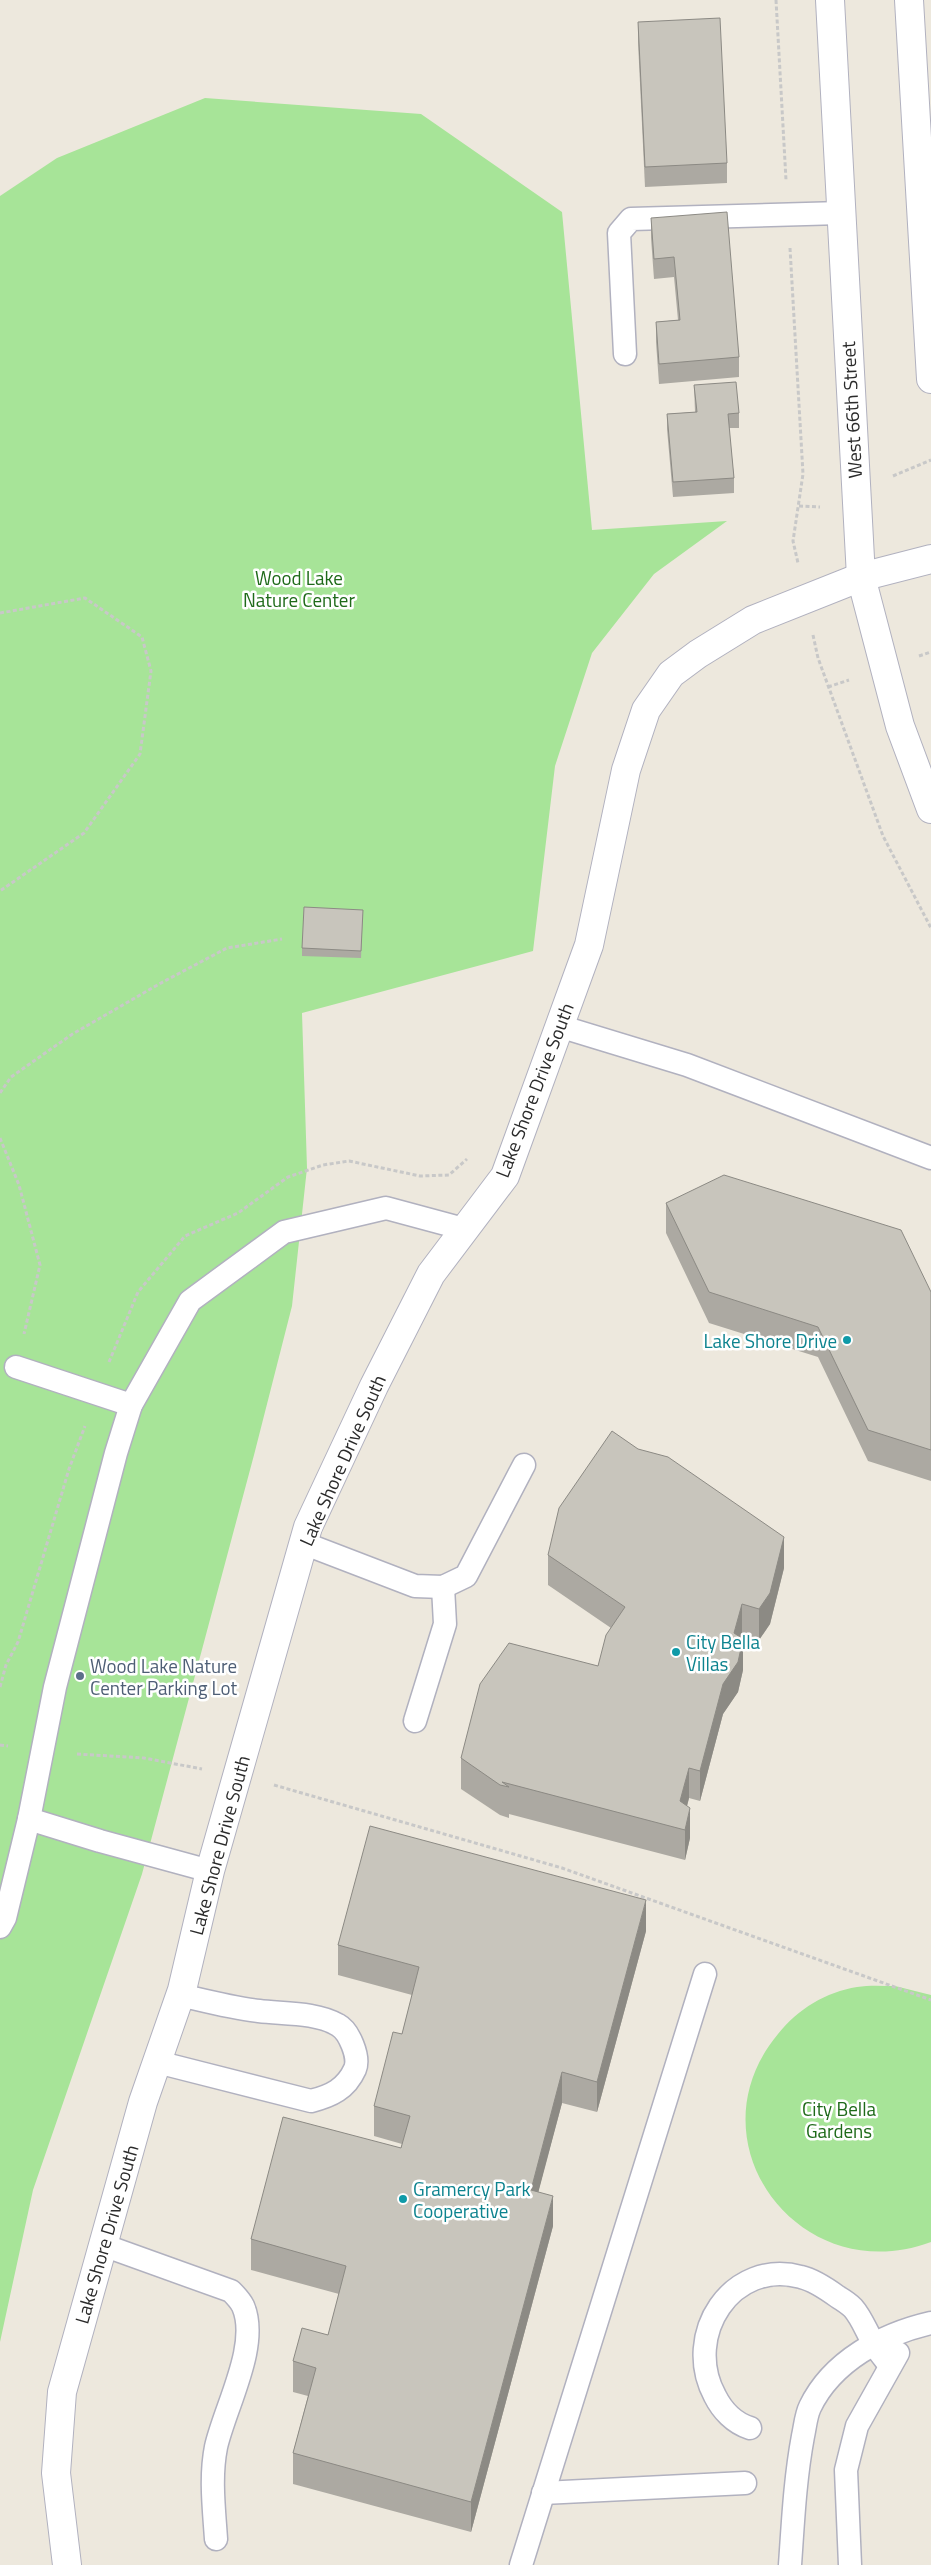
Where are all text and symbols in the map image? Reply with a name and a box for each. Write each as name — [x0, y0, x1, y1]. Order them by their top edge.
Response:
street label: West 66th Street — [833, 340, 869, 479]
park label: Wood Lake Nature Center — [243, 563, 355, 614]
street label: Lake Shore Drive South — [487, 998, 581, 1182]
place label: Lake Shore Drive — [704, 1326, 837, 1355]
marker: Lake Shore Drive — [841, 1334, 853, 1346]
street label: Lake Shore Drive South — [291, 1370, 393, 1550]
place label: City Bella Villas — [686, 1627, 761, 1678]
marker: City Bella Villas — [670, 1646, 682, 1658]
place label: Wood Lake Nature Center Parking Lot — [90, 1651, 238, 1702]
marker: Wood Lake Nature Center Parking Lot — [74, 1670, 86, 1682]
street label: Lake Shore Drive South — [181, 1752, 257, 1938]
park label: City Bella Gardens — [802, 2094, 877, 2145]
street label: Lake Shore Drive South — [67, 2141, 145, 2327]
place label: Gramercy Park Cooperative — [413, 2174, 531, 2225]
marker: Gramercy Park Cooperative — [397, 2193, 409, 2205]

